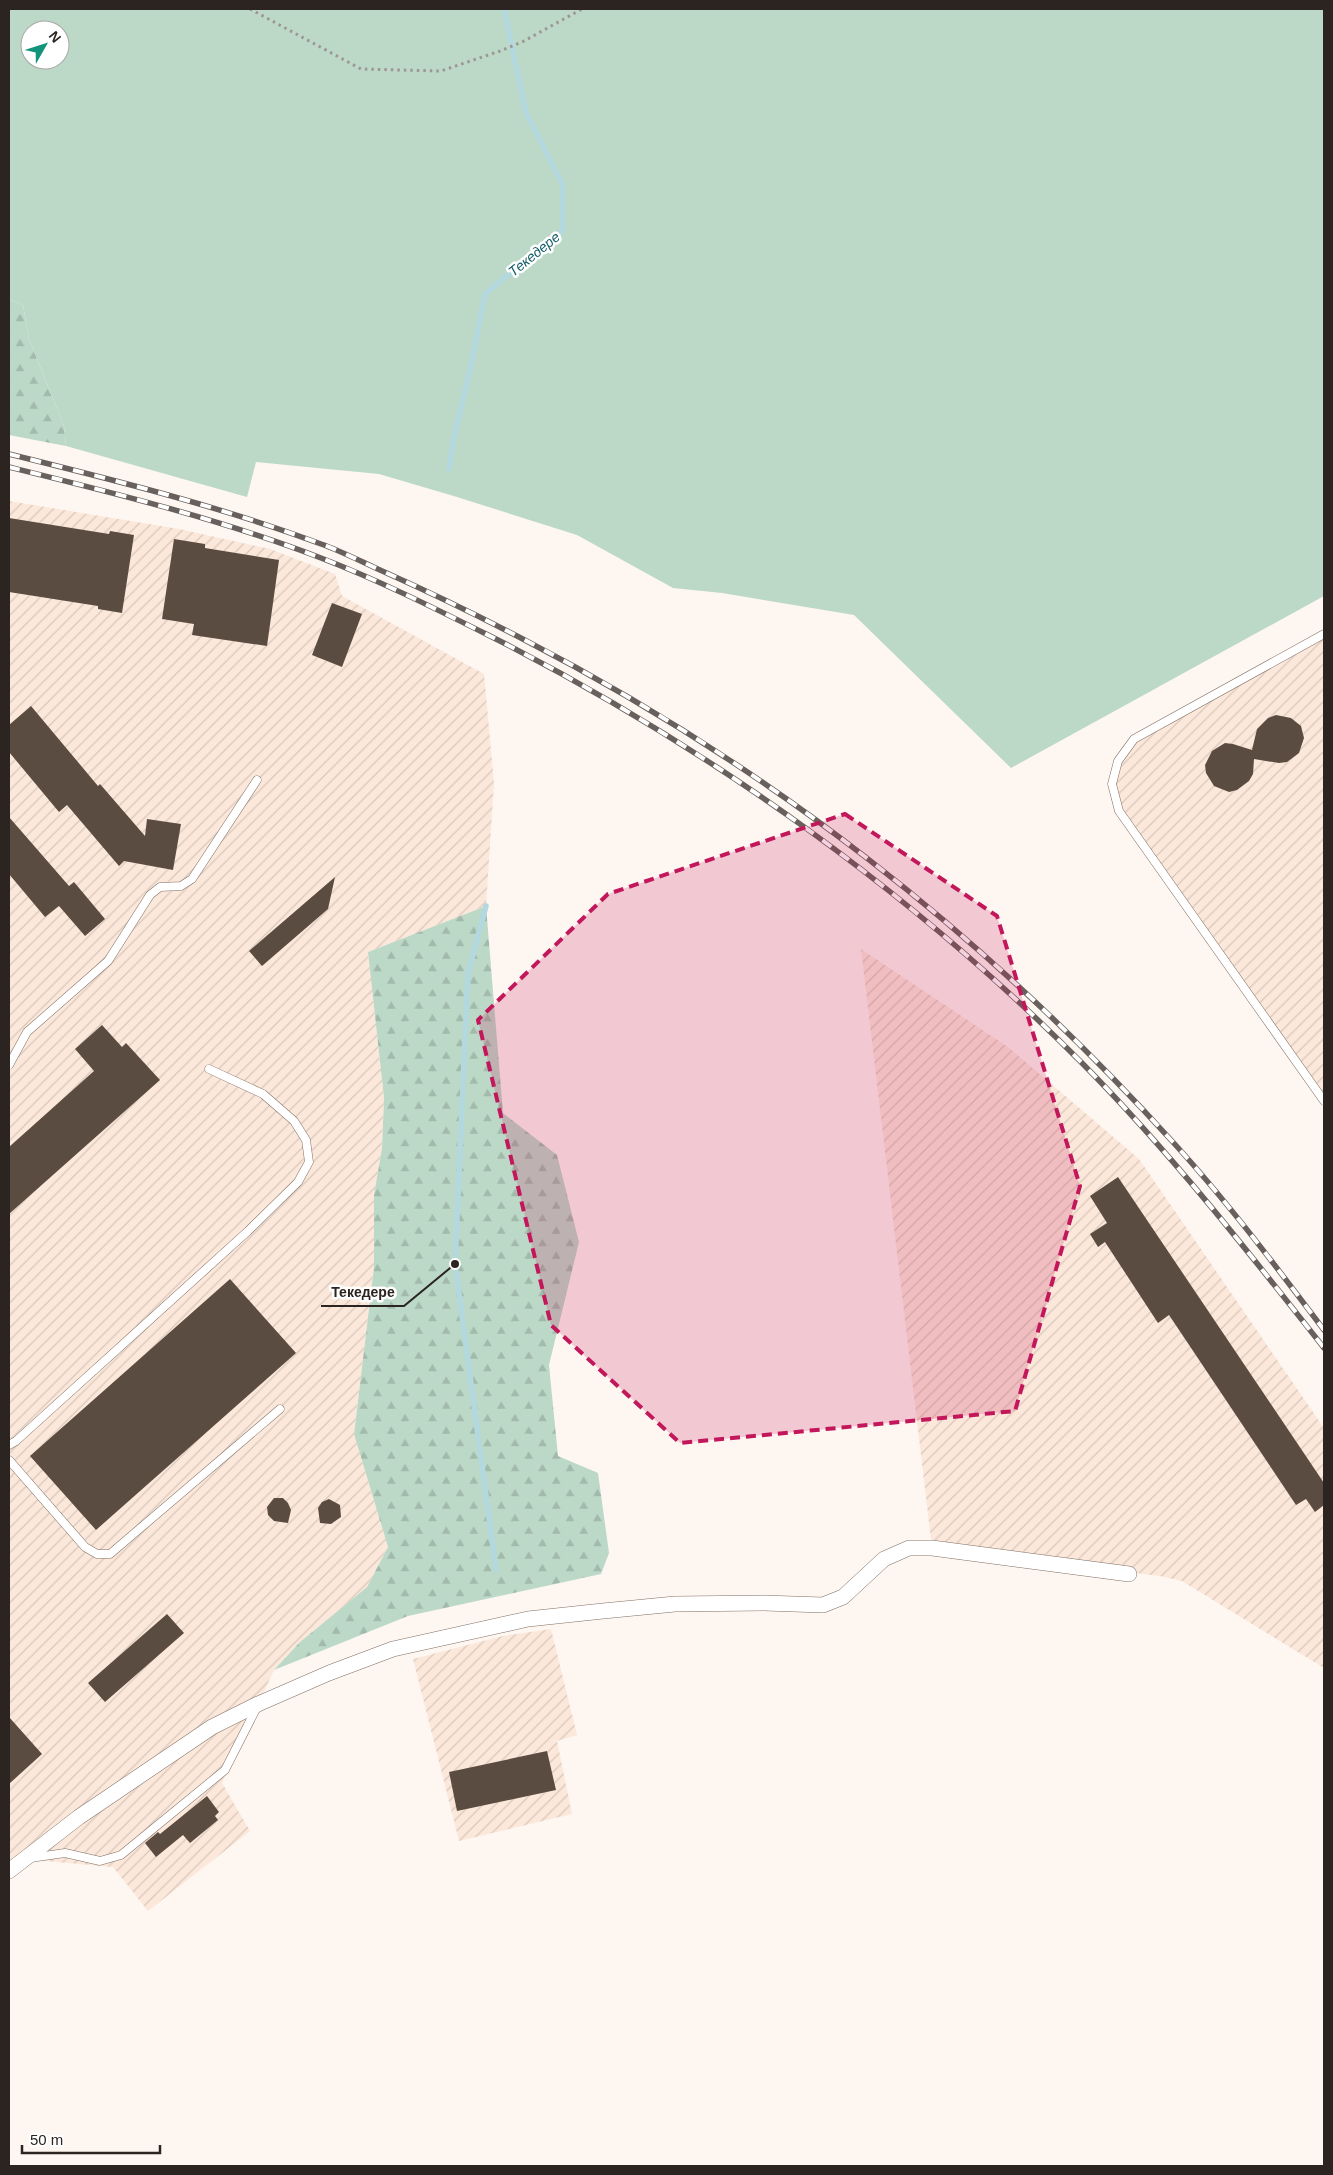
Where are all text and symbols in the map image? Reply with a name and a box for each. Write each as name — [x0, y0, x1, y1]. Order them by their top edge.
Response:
north arrow — [20, 20, 70, 70]
text: N — [46, 28, 65, 46]
water label: Текедере — [505, 228, 563, 279]
callout: Текедере — [321, 1277, 404, 1306]
text: Текедере — [331, 1284, 395, 1300]
scale bar — [22, 2122, 160, 2154]
text: 50 m — [30, 2131, 63, 2148]

